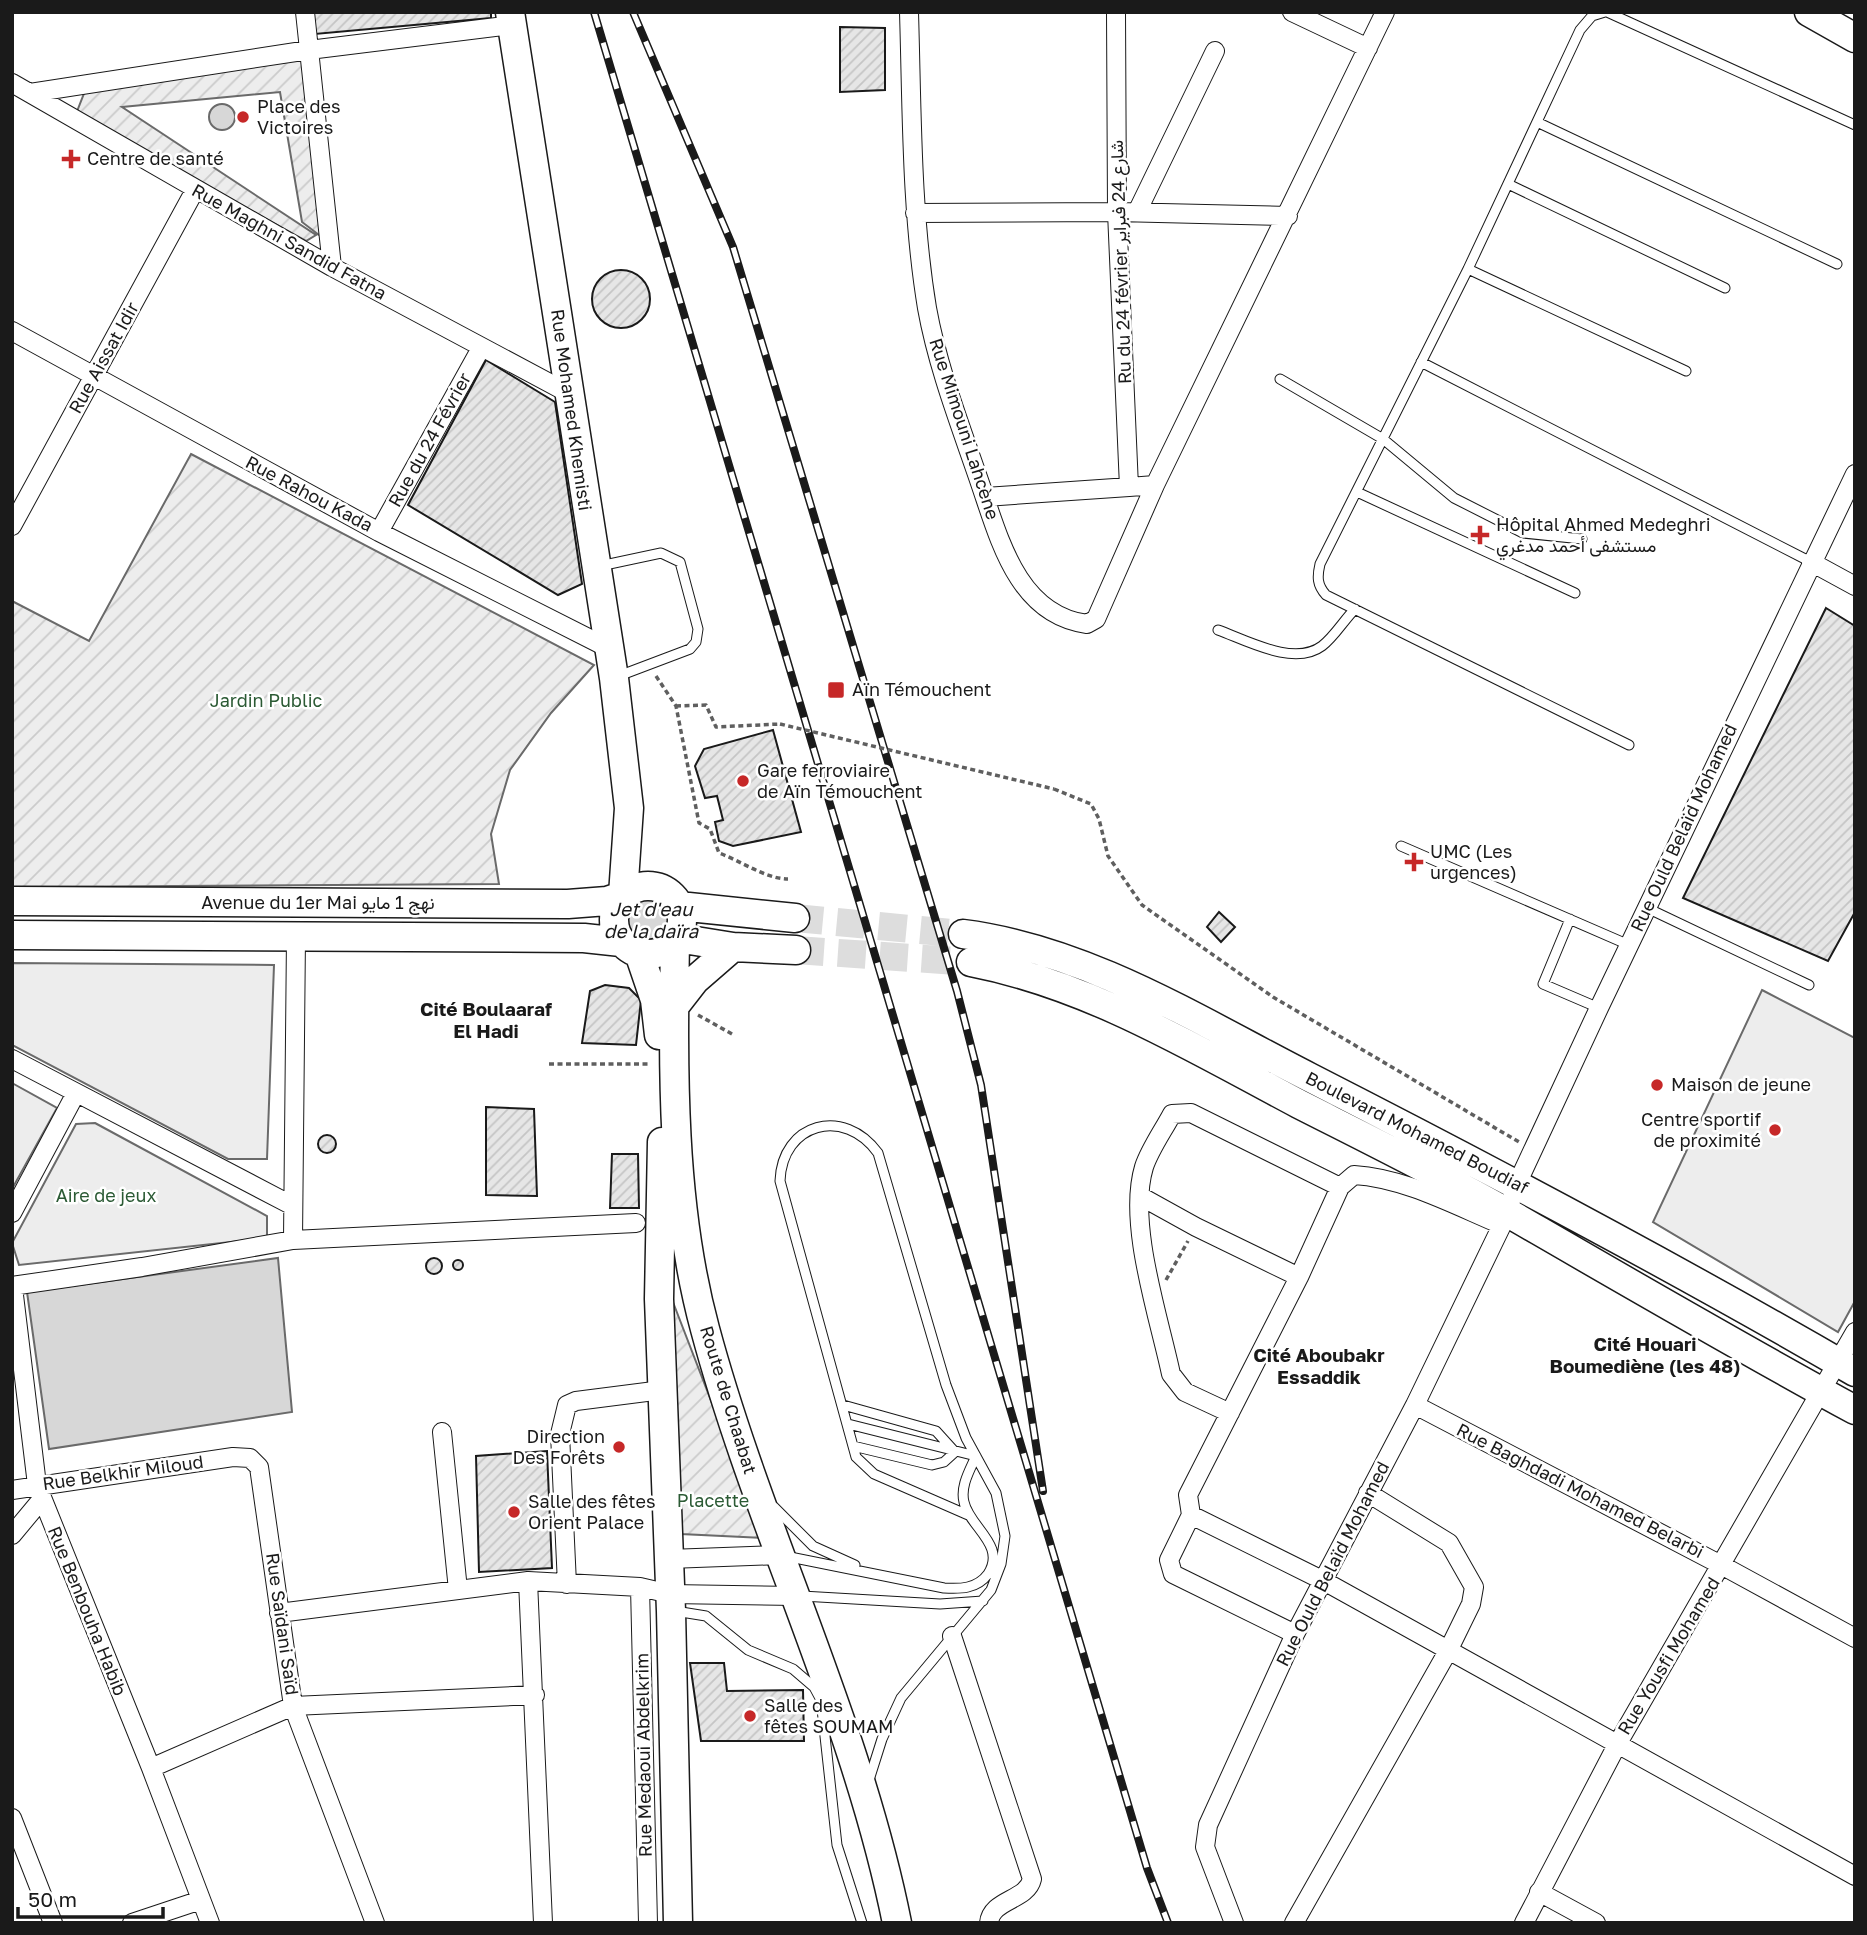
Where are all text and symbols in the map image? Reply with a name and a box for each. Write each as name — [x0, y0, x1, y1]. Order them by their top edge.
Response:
place label: Place des Victoires — [257, 95, 341, 138]
marker: Place des Victoires — [235, 109, 251, 125]
street label: Ru du 24 février شارع 24 فبراير — [1105, 140, 1137, 384]
place label: Centre de santé — [87, 147, 224, 169]
marker: Centre de santé — [61, 149, 81, 169]
street label: Rue Maghni Sandid Fatna — [188, 178, 391, 304]
street label: Rue Aissat Idir — [63, 298, 143, 417]
street label: Rue Mohamed Khemisti — [547, 308, 597, 512]
street label: Rue Mimouni Lahcène — [925, 335, 1005, 522]
street label: Rue du 24 Février — [383, 369, 475, 510]
street label: Rue Rahou Kada — [242, 450, 377, 536]
place label: Hôpital Ahmed Medeghri مستشفى أحمد مدغري — [1496, 513, 1711, 561]
marker: Hôpital Ahmed Medeghri مستشفى أحمد مدغري — [1470, 525, 1490, 545]
place label: Aïn Témouchent — [852, 678, 991, 700]
marker: Aïn Témouchent — [826, 680, 846, 700]
park label: Jardin Public — [210, 689, 322, 711]
street label: Rue Ould Belaïd Mohamed — [1625, 720, 1741, 935]
place label: Gare ferroviaire de Aïn Témouchent — [757, 759, 922, 802]
marker: Gare ferroviaire de Aïn Témouchent — [735, 773, 751, 789]
place label: UMC (Les urgences) — [1430, 840, 1517, 883]
marker: UMC (Les urgences) — [1404, 852, 1424, 872]
street label: Avenue du 1er Mai نهج 1 مايو — [201, 891, 435, 915]
water label: Jet d'eau de la daïra — [604, 897, 700, 942]
district label: Cité Boulaaraf El Hadi — [420, 997, 552, 1042]
street label: Boulevard Mohamed Boudiaf — [1302, 1066, 1533, 1198]
place label: Maison de jeune — [1671, 1073, 1811, 1095]
marker: Maison de jeune — [1649, 1077, 1665, 1093]
place label: Centre sportif de proximité — [1641, 1108, 1761, 1151]
marker: Centre sportif de proximité — [1767, 1122, 1783, 1138]
park label: Aire de jeux — [56, 1184, 156, 1206]
street label: Route de Chaabat — [696, 1323, 762, 1476]
district label: Cité Houari Boumediène (les 48) — [1550, 1332, 1740, 1377]
district label: Cité Aboubakr Essaddik — [1253, 1343, 1385, 1388]
street label: Rue Baghdadi Mohamed Belarbi — [1453, 1418, 1708, 1562]
place label: Direction Des Forêts — [513, 1425, 605, 1468]
marker: Direction Des Forêts — [611, 1439, 627, 1455]
street label: Rue Belkhir Miloud — [41, 1450, 205, 1494]
street label: Rue Ould Belaïd Mohamed — [1271, 1457, 1393, 1670]
park label: Placette — [677, 1489, 749, 1511]
place label: Salle des fêtes Orient Palace — [528, 1490, 656, 1533]
marker: Salle des fêtes Orient Palace — [506, 1504, 522, 1520]
street label: Rue Benbouha Habib — [44, 1523, 132, 1698]
street label: Rue Saïdani Saïd — [262, 1551, 304, 1696]
street label: Rue Yousfi Mohamed — [1612, 1573, 1724, 1738]
street label: Rue Medaoui Abdelkrim — [630, 1653, 656, 1857]
place label: Salle des fêtes SOUMAM — [764, 1694, 894, 1737]
marker: Salle des fêtes SOUMAM — [742, 1708, 758, 1724]
scale bar — [18, 1876, 163, 1920]
text: 50 m — [28, 1886, 77, 1912]

